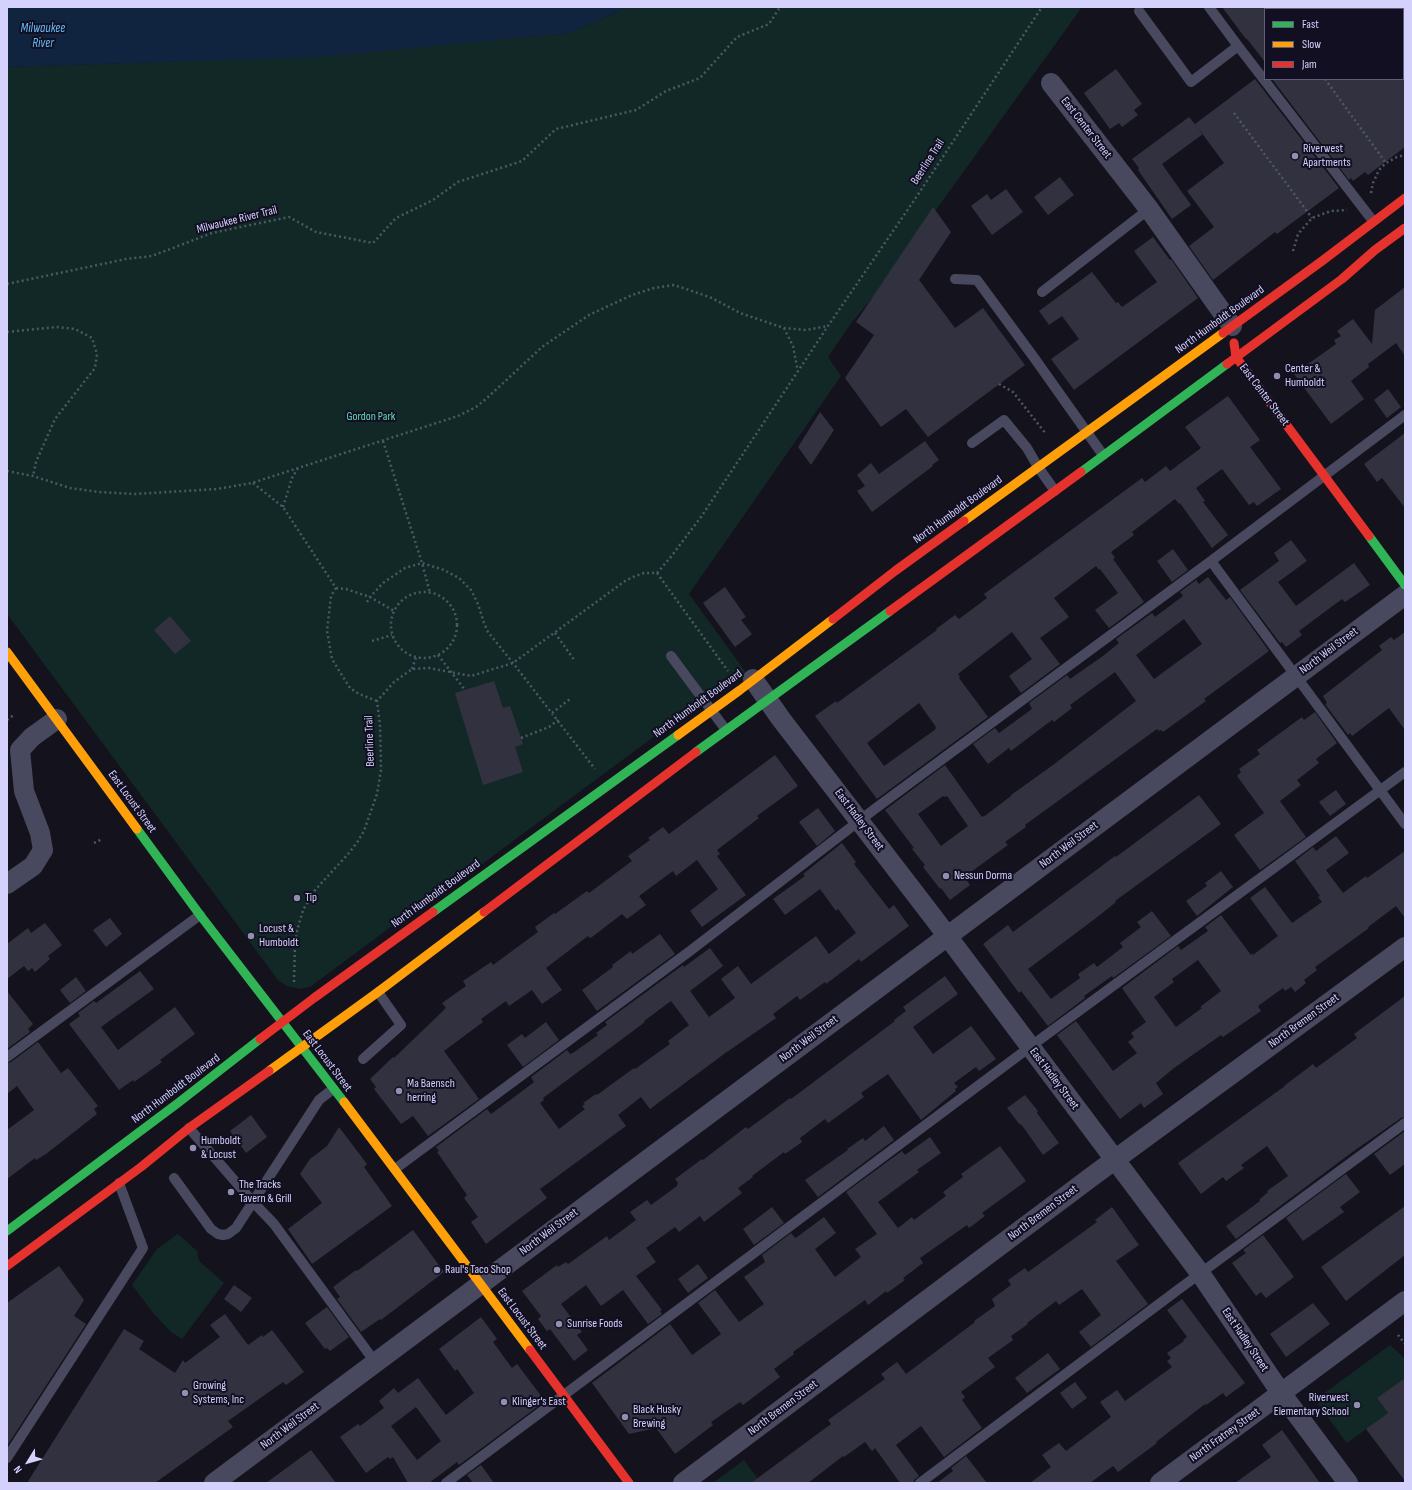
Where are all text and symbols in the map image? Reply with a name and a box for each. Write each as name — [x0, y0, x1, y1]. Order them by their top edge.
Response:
legend — [1264, 8, 1404, 80]
text: Fast — [1302, 17, 1319, 32]
water label: Milwaukee River — [21, 21, 65, 52]
text: Slow — [1302, 37, 1321, 52]
text: Jam — [1302, 57, 1317, 72]
street label: East Center Street — [1058, 94, 1114, 162]
street label: Beerline Trail — [908, 137, 948, 187]
place label: Riverwest Apartments — [1303, 142, 1351, 170]
marker: Riverwest Apartments — [1290, 151, 1300, 161]
street label: Milwaukee River Trail — [195, 203, 279, 237]
street label: North Humboldt Boulevard — [1173, 283, 1267, 357]
street label: East Center Street — [1236, 361, 1292, 429]
place label: Center & Humboldt — [1285, 362, 1325, 390]
marker: Center & Humboldt — [1272, 371, 1282, 381]
park label: Gordon Park — [347, 410, 395, 424]
street label: North Humboldt Boulevard — [911, 473, 1005, 547]
street label: North Weil Street — [1297, 624, 1361, 678]
street label: North Humboldt Boulevard — [651, 667, 745, 741]
street label: Beerline Trail — [362, 715, 378, 767]
street label: East Locust Street — [105, 768, 159, 836]
street label: East Hadley Street — [831, 786, 887, 854]
street label: North Weil Street — [1037, 818, 1101, 872]
street label: North Humboldt Boulevard — [389, 857, 483, 931]
place label: Nessun Dorma — [954, 869, 1012, 883]
marker: Nessun Dorma — [941, 871, 951, 881]
place label: Tip — [305, 891, 317, 905]
marker: Tip — [292, 893, 302, 903]
place label: Locust & Humboldt — [259, 922, 299, 950]
marker: Locust & Humboldt — [246, 931, 256, 941]
street label: North Bremen Street — [1266, 991, 1342, 1051]
street label: North Weil Street — [777, 1012, 841, 1066]
street label: East Locust Street — [299, 1027, 355, 1095]
street label: East Hadley Street — [1026, 1045, 1082, 1113]
street label: North Humboldt Boulevard — [129, 1051, 223, 1127]
place label: Ma Baensch herring — [407, 1077, 455, 1105]
marker: Ma Baensch herring — [394, 1086, 404, 1096]
place label: Humboldt & Locust — [201, 1134, 241, 1162]
marker: Humboldt & Locust — [188, 1143, 198, 1153]
place label: The Tracks Tavern & Grill — [239, 1178, 292, 1206]
street label: North Bremen Street — [1005, 1182, 1081, 1244]
marker: The Tracks Tavern & Grill — [226, 1187, 236, 1197]
street label: North Weil Street — [517, 1205, 581, 1259]
place label: Raul's Taco Shop — [445, 1263, 511, 1277]
marker: Raul's Taco Shop — [432, 1265, 442, 1275]
street label: East Locust Street — [494, 1285, 550, 1353]
street label: East Hadley Street — [1218, 1305, 1272, 1375]
place label: Sunrise Foods — [567, 1317, 623, 1331]
marker: Sunrise Foods — [554, 1319, 564, 1329]
street label: North Bremen Street — [745, 1377, 821, 1439]
place label: Growing Systems, Inc — [193, 1379, 244, 1407]
marker: Growing Systems, Inc — [180, 1388, 190, 1398]
place label: Riverwest Elementary School — [1274, 1391, 1349, 1419]
place label: Klinger's East — [512, 1395, 566, 1409]
marker: Klinger's East — [499, 1397, 509, 1407]
street label: North Weil Street — [258, 1399, 322, 1453]
marker: Riverwest Elementary School — [1352, 1400, 1362, 1410]
place label: Black Husky Brewing — [633, 1403, 681, 1431]
street label: North Fratney Street — [1187, 1405, 1263, 1465]
marker: Black Husky Brewing — [620, 1412, 630, 1422]
north arrow — [8, 1442, 48, 1482]
text: N — [11, 1463, 25, 1476]

